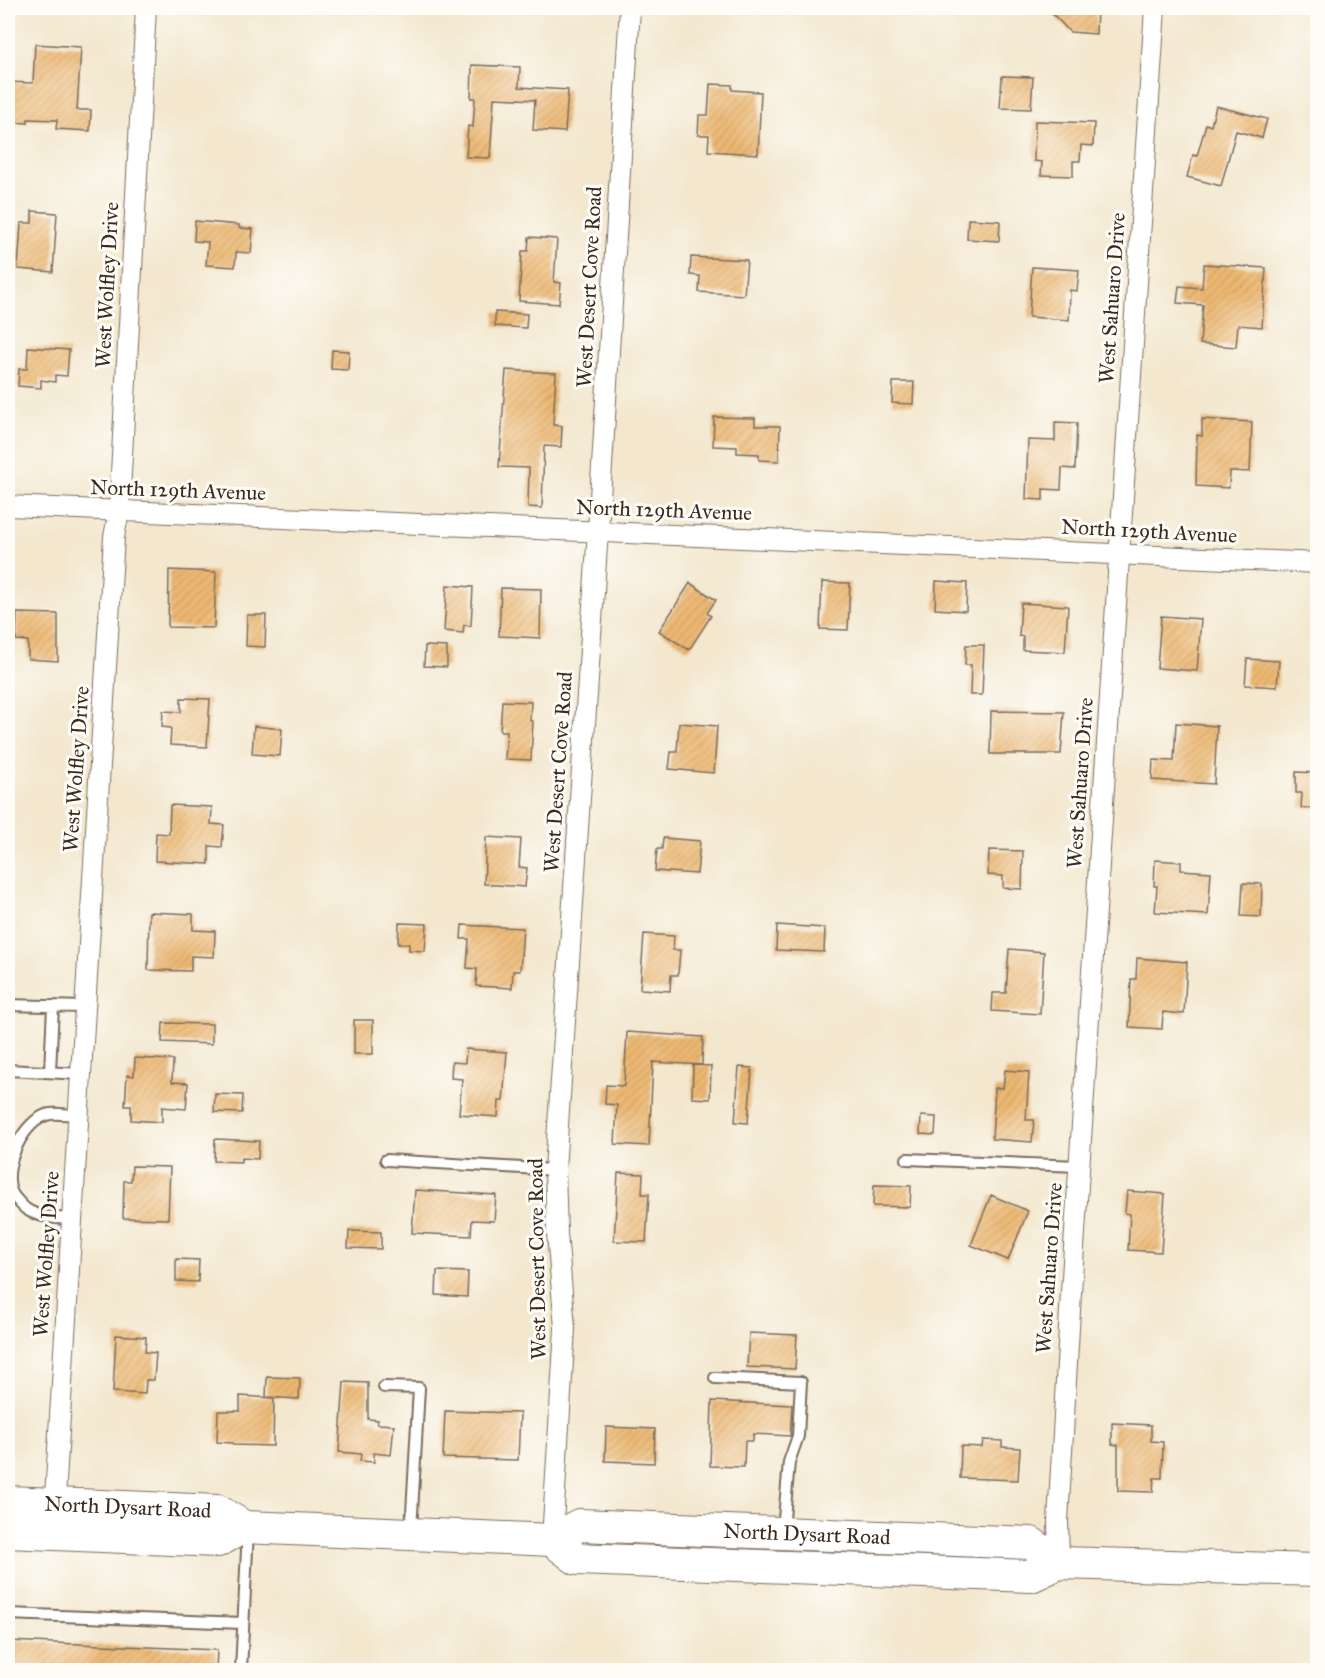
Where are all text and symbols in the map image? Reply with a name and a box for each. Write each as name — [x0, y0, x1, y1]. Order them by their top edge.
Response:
street label: West Desert Cove Road — [571, 185, 607, 388]
street label: West Wolfley Drive — [90, 201, 124, 369]
street label: West Sahuaro Drive — [1093, 211, 1131, 384]
street label: North 129th Avenue — [89, 474, 267, 506]
street label: North 129th Avenue — [575, 494, 753, 526]
street label: North 129th Avenue — [1060, 513, 1238, 549]
street label: West Desert Cove Road — [538, 670, 578, 874]
street label: West Wolfley Drive — [57, 685, 95, 853]
street label: West Sahuaro Drive — [1061, 696, 1099, 869]
street label: West Desert Cove Road — [522, 1157, 552, 1360]
street label: West Wolfley Drive — [27, 1170, 65, 1338]
street label: West Sahuaro Drive — [1030, 1181, 1068, 1354]
street label: North Dysart Road — [44, 1491, 212, 1524]
street label: North Dysart Road — [723, 1518, 891, 1550]

